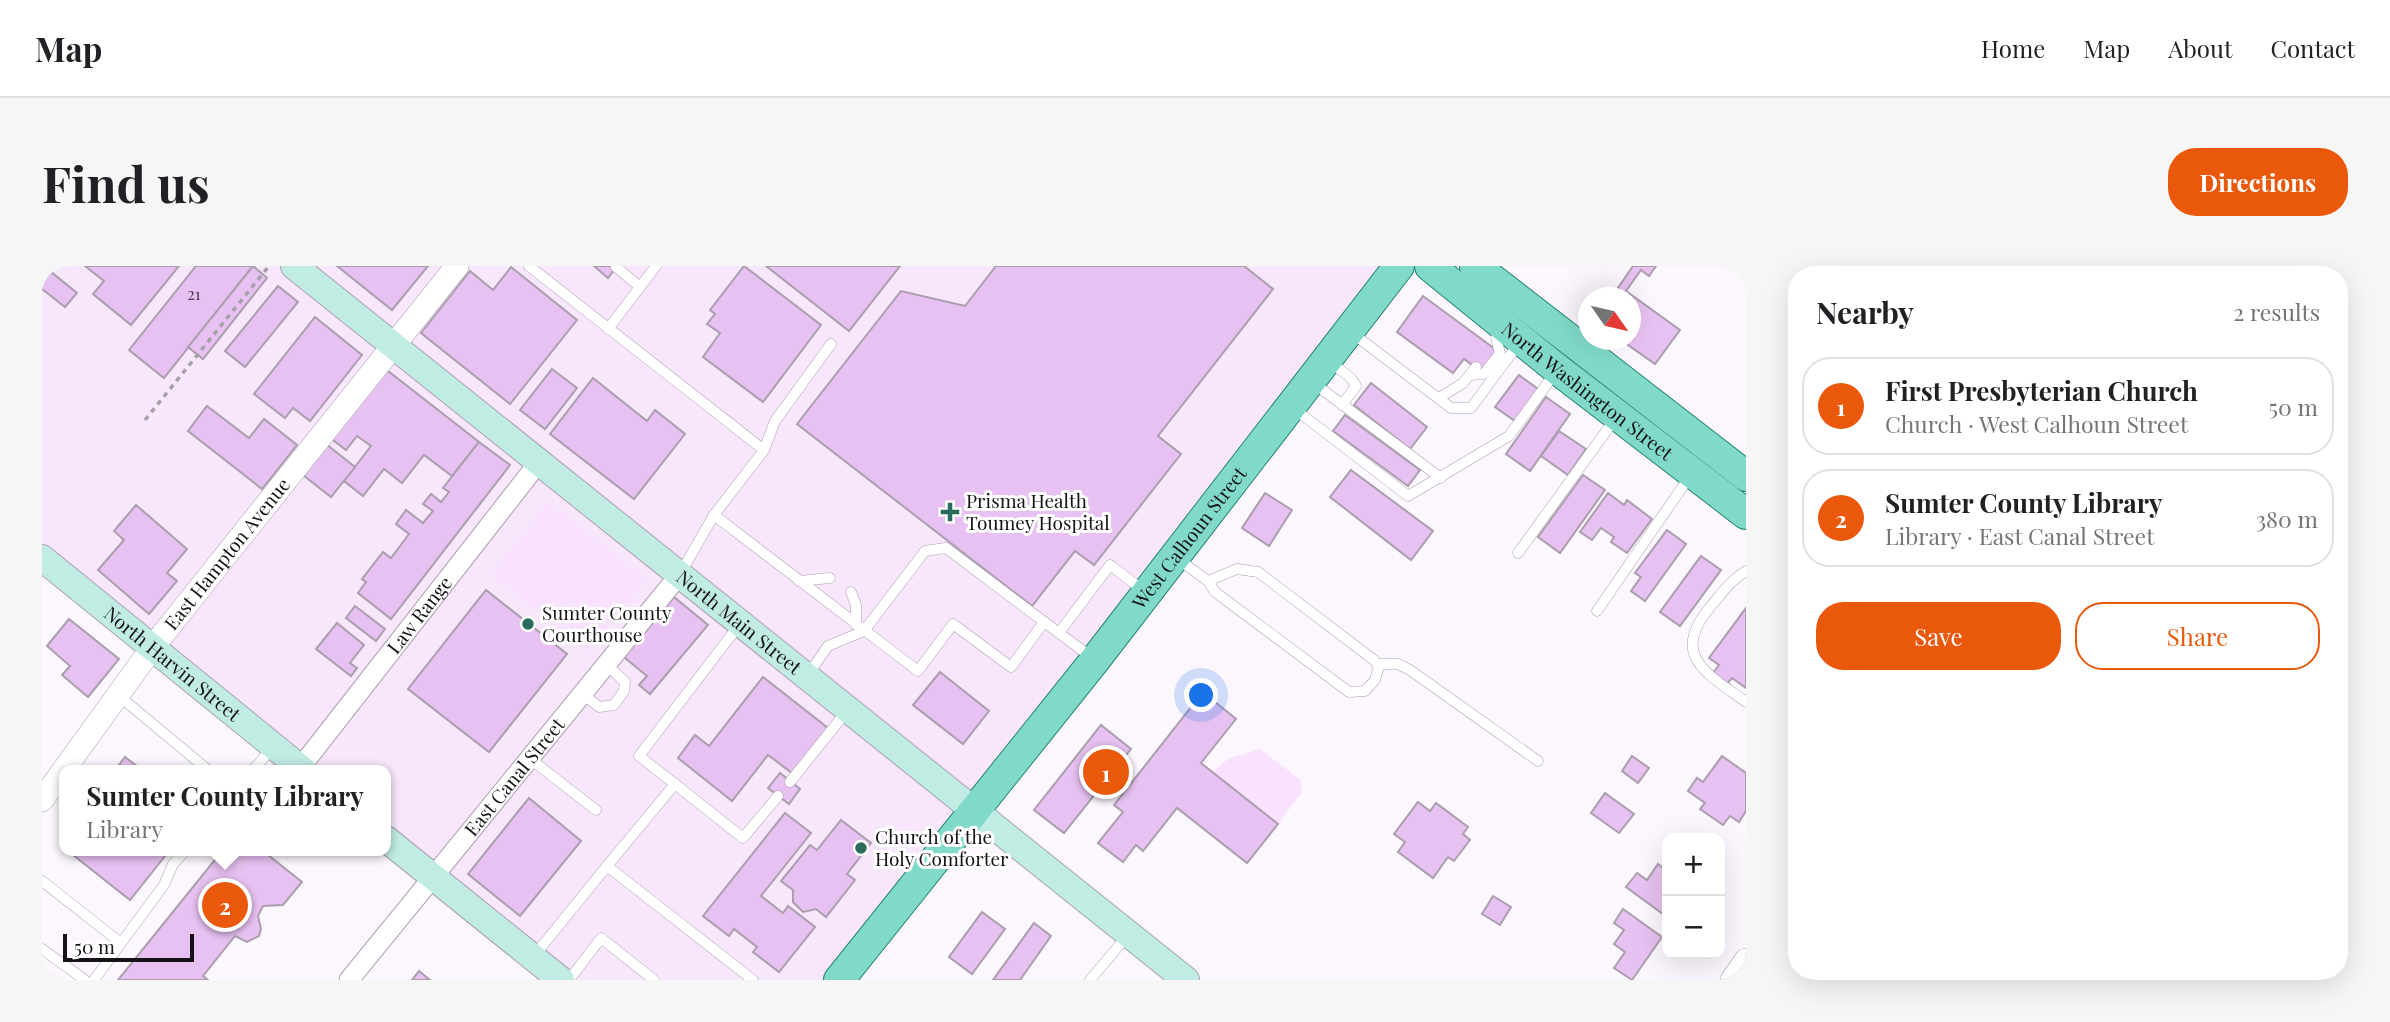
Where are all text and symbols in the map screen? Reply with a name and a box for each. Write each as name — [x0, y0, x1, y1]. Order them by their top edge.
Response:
text: Map — [35, 26, 102, 70]
text: Home — [1981, 32, 2045, 64]
text: Map — [2083, 32, 2130, 64]
text: About — [2168, 32, 2232, 64]
text: Contact — [2270, 32, 2355, 64]
button: Directions — [2168, 148, 2348, 216]
text: Find us — [42, 150, 210, 215]
house number: 21 — [187, 283, 201, 304]
north arrow — [1578, 287, 1641, 350]
text: Nearby — [1816, 292, 1914, 332]
text: 2 results — [2233, 296, 2320, 327]
street label: North Washington Street — [1497, 315, 1679, 466]
text: First Presbyterian Church — [1885, 373, 2198, 408]
text: 1 — [1837, 391, 1845, 422]
text: 50 m — [2269, 391, 2318, 422]
text: Church · West Calhoun Street — [1885, 408, 2188, 439]
street label: West Calhoun Street — [1125, 461, 1252, 614]
street label: East Hampton Avenue — [158, 472, 295, 635]
text: Sumter County Library — [1885, 485, 2162, 520]
place label: Prisma Health Toumey Hospital — [966, 487, 1110, 535]
marker: Prisma Health Toumey Hospital — [940, 502, 960, 522]
text: 2 — [1835, 503, 1847, 534]
text: 380 m — [2256, 503, 2318, 534]
text: Library · East Canal Street — [1885, 520, 2154, 551]
street label: North Main Street — [672, 563, 808, 680]
street label: Law Range — [380, 570, 457, 659]
place label: Sumter County Courthouse — [542, 599, 672, 647]
street label: North Harvin Street — [99, 600, 247, 727]
button: Save — [1816, 602, 2061, 670]
button: Share — [2075, 602, 2320, 670]
marker: Sumter County Courthouse — [520, 616, 536, 632]
your location — [1184, 678, 1218, 712]
street label: East Canal Street — [458, 712, 570, 841]
pin: 1 — [1083, 746, 1129, 798]
popup — [59, 765, 391, 856]
text: Sumter County Library — [86, 778, 364, 813]
text: Library — [86, 813, 163, 844]
place label: Church of the Holy Comforter — [875, 823, 1009, 871]
map controls — [1662, 833, 1725, 959]
button: + — [1662, 833, 1725, 896]
marker: Church of the Holy Comforter — [853, 840, 869, 856]
pin: 2 — [202, 879, 248, 931]
button: − — [1662, 896, 1725, 959]
scale bar — [63, 931, 194, 963]
text: 50 m — [74, 933, 115, 959]

